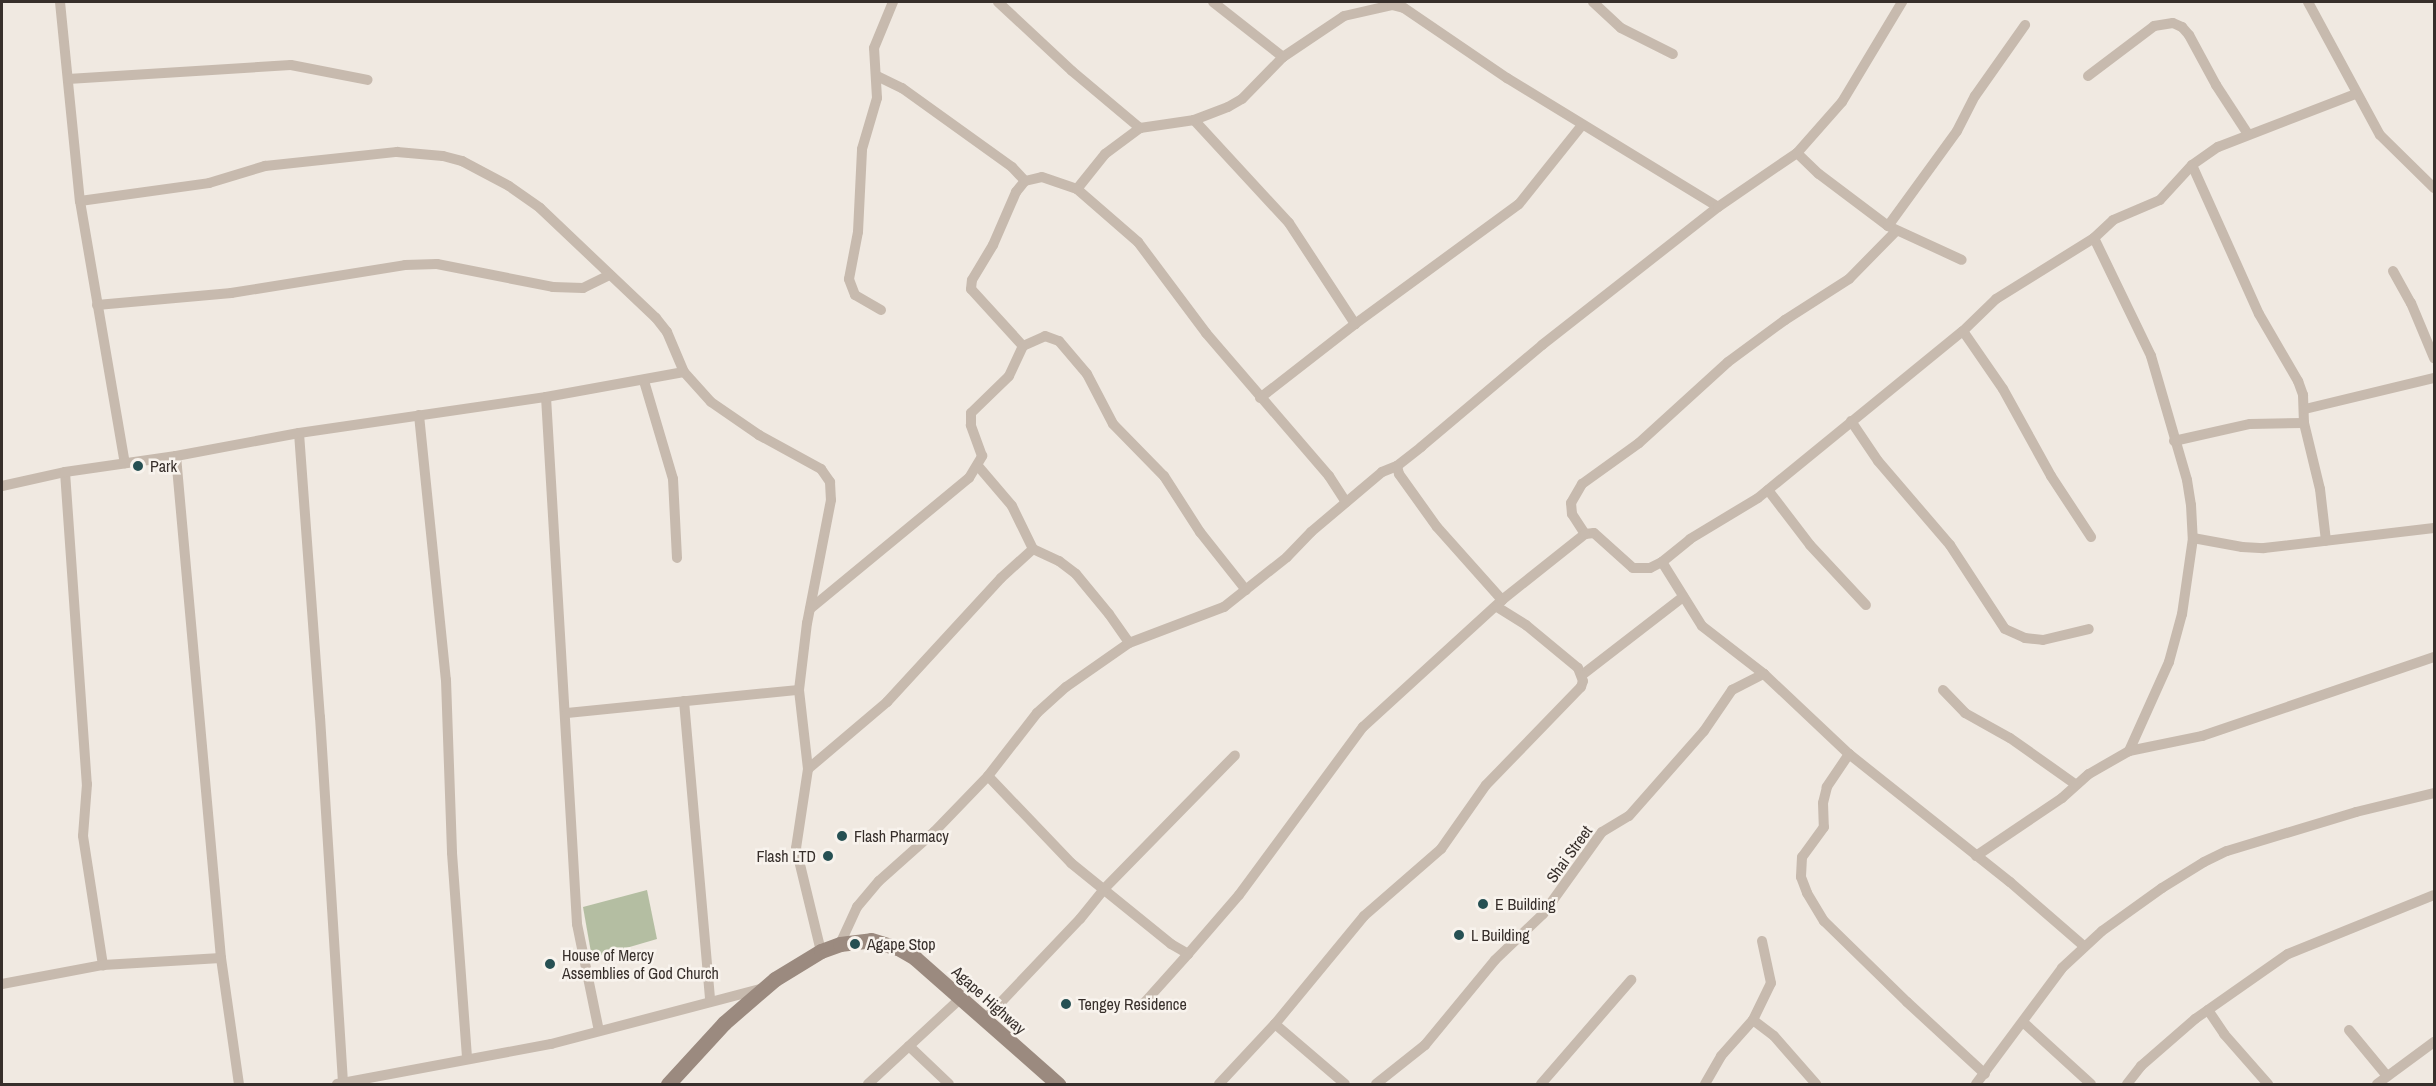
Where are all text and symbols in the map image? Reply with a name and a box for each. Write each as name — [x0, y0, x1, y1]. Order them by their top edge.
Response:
place label: Park — [150, 456, 177, 476]
marker: Park — [131, 459, 145, 473]
street label: Shai Street — [1542, 822, 1596, 886]
place label: Flash Pharmacy — [854, 826, 949, 846]
marker: Flash Pharmacy — [835, 829, 849, 843]
place label: Flash LTD — [756, 846, 816, 866]
marker: Flash LTD — [821, 849, 835, 863]
place label: E Building — [1495, 894, 1556, 914]
marker: E Building — [1476, 897, 1490, 911]
place label: L Building — [1471, 925, 1530, 945]
marker: L Building — [1452, 928, 1466, 942]
place label: Agape Stop — [867, 934, 936, 954]
marker: Agape Stop — [848, 937, 862, 951]
place label: House of Mercy Assemblies of God Church — [562, 945, 719, 983]
marker: House of Mercy Assemblies of God Church — [543, 957, 557, 971]
street label: Agape Highway — [948, 962, 1030, 1038]
place label: Tengey Residence — [1078, 994, 1187, 1014]
marker: Tengey Residence — [1059, 997, 1073, 1011]

